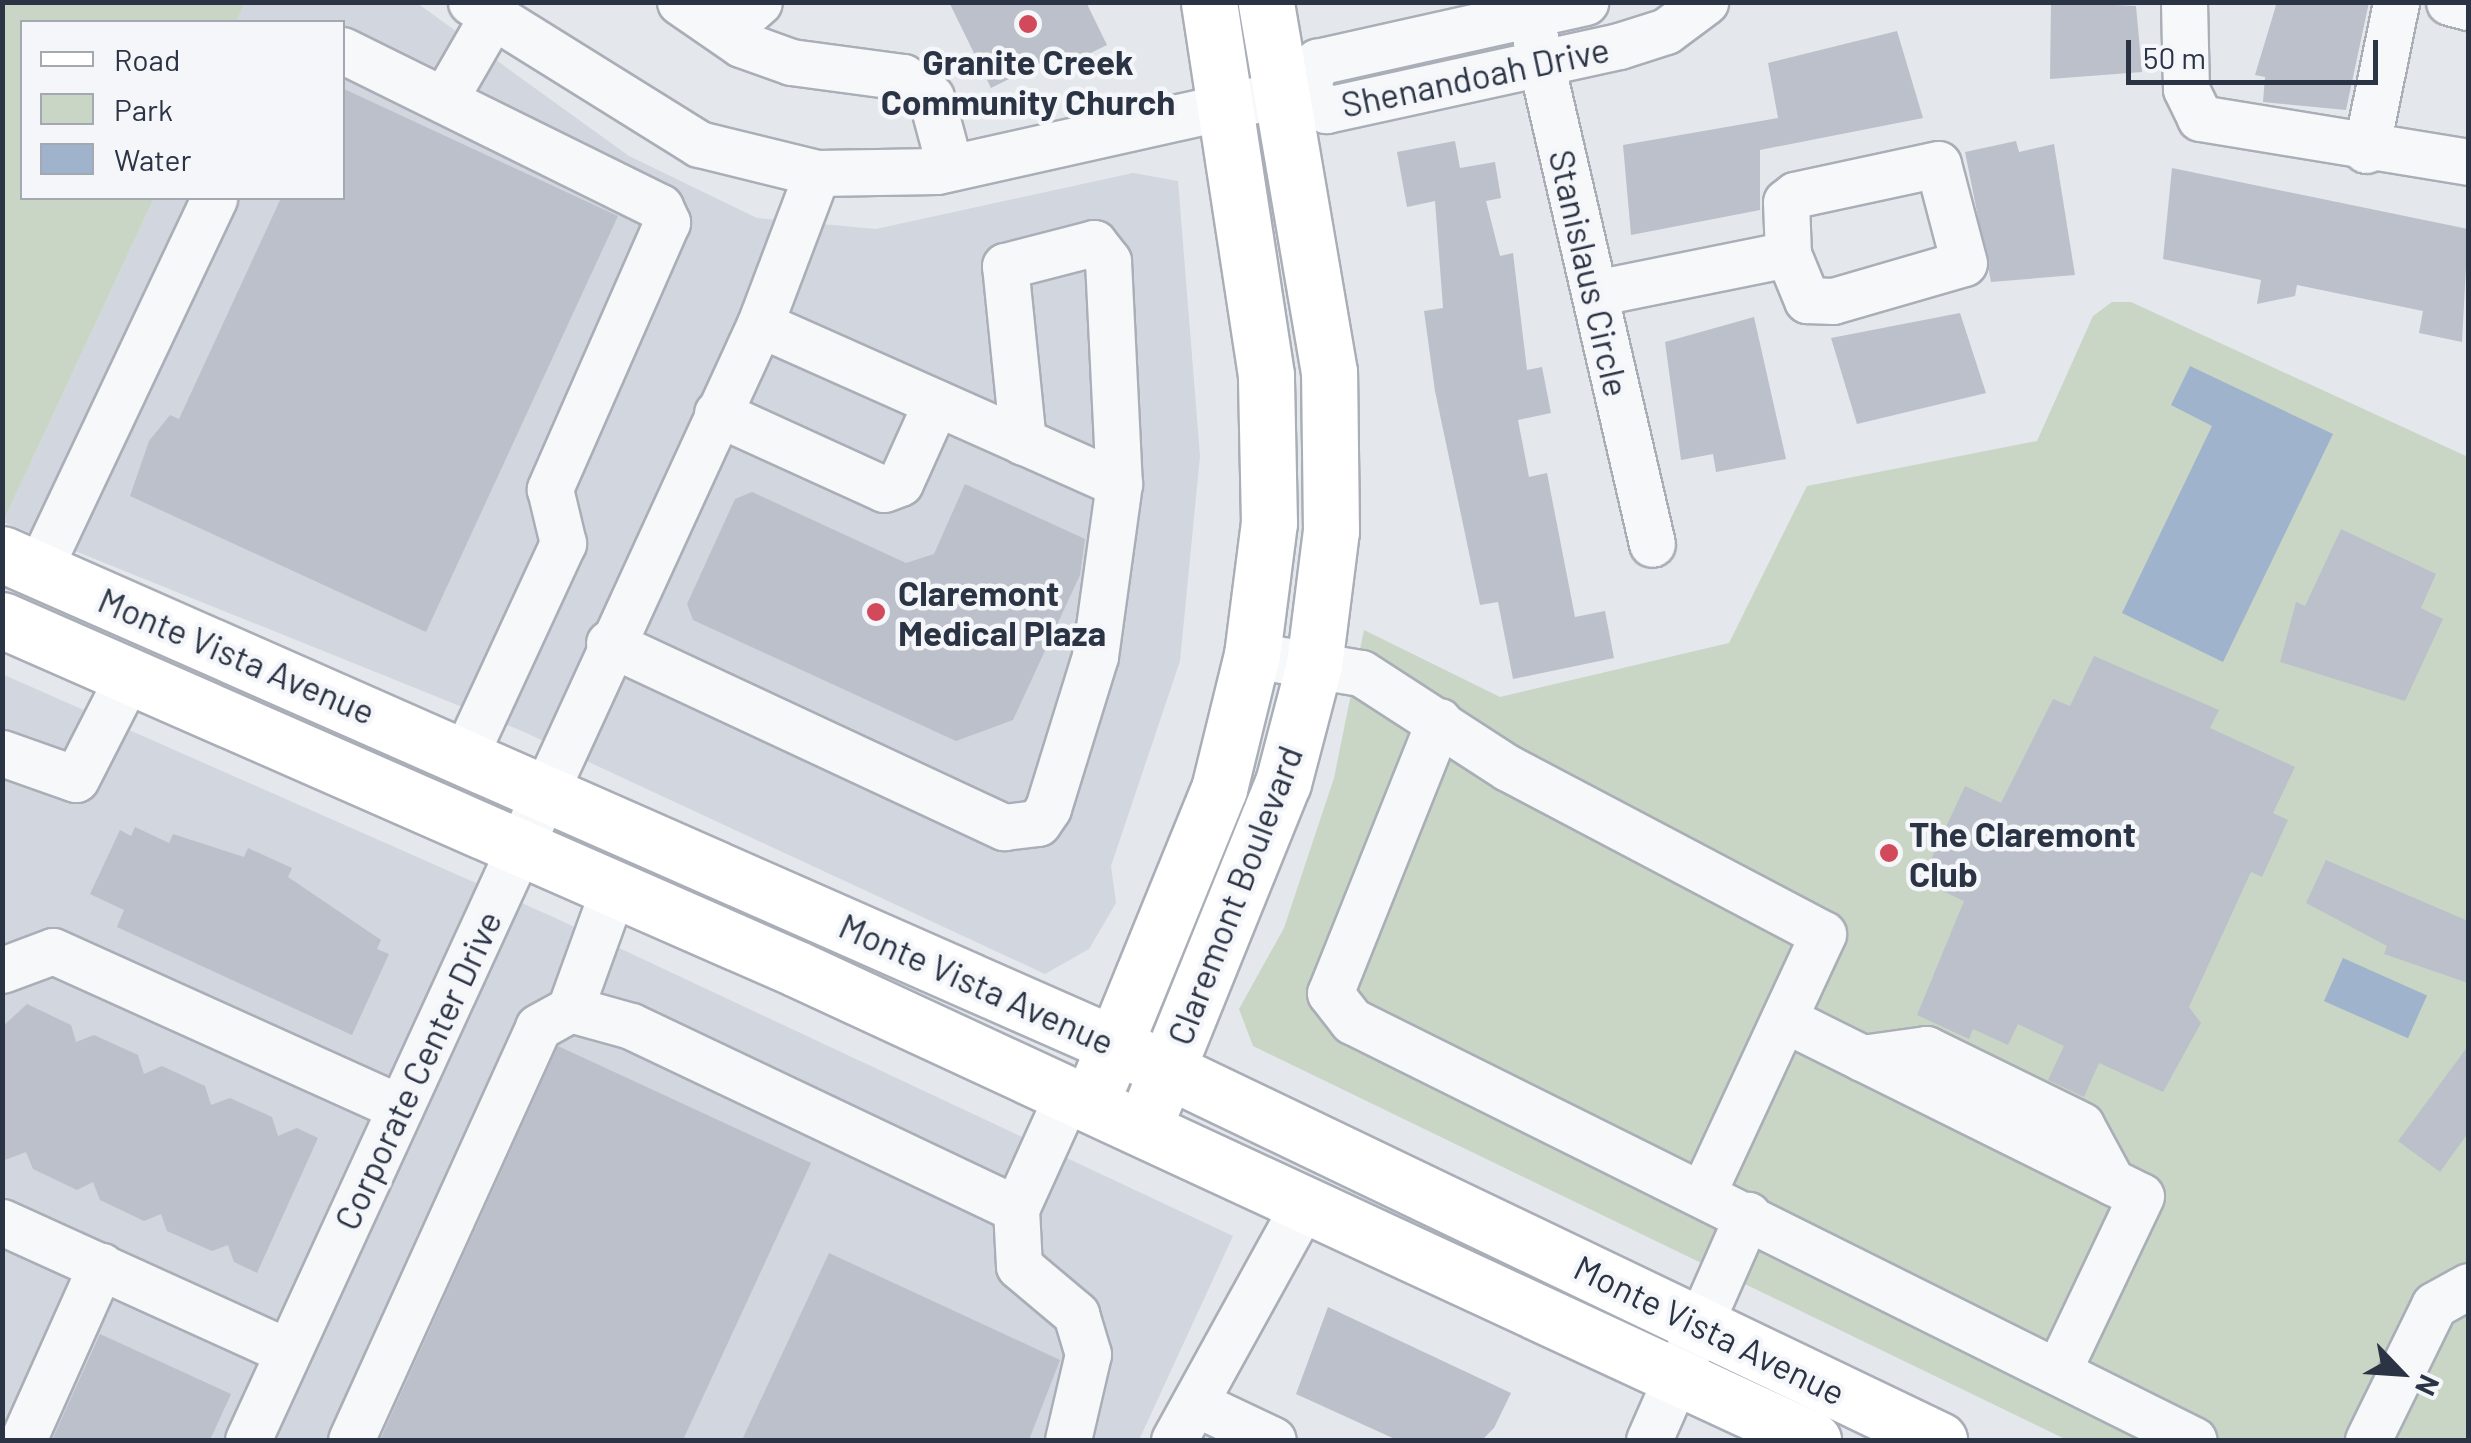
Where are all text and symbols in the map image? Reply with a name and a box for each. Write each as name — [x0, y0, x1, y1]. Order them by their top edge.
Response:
marker: Granite Creek Community Church — [1017, 13, 1039, 35]
legend — [20, 20, 345, 200]
scale bar — [2131, 20, 2384, 82]
street label: Shenandoah Drive — [1337, 27, 1613, 125]
text: 50 m — [2143, 39, 2206, 75]
place label: Granite Creek Community Church — [881, 40, 1175, 122]
text: Road — [114, 41, 180, 77]
text: Park — [114, 91, 173, 127]
text: Water — [114, 141, 192, 177]
street label: Stanislaus Circle — [1541, 146, 1639, 400]
place label: Claremont Medical Plaza — [898, 571, 1106, 653]
street label: Monte Vista Avenue — [93, 578, 381, 732]
marker: Claremont Medical Plaza — [863, 599, 889, 625]
street label: Claremont Boulevard — [1158, 740, 1310, 1050]
place label: The Claremont Club — [1909, 812, 2136, 894]
marker: The Claremont Club — [1878, 842, 1900, 864]
street label: Corporate Center Drive — [325, 904, 509, 1236]
street label: Monte Vista Avenue — [833, 904, 1121, 1062]
street label: Monte Vista Avenue — [1568, 1245, 1852, 1413]
north arrow — [2351, 1323, 2451, 1423]
text: N — [2409, 1370, 2448, 1401]

